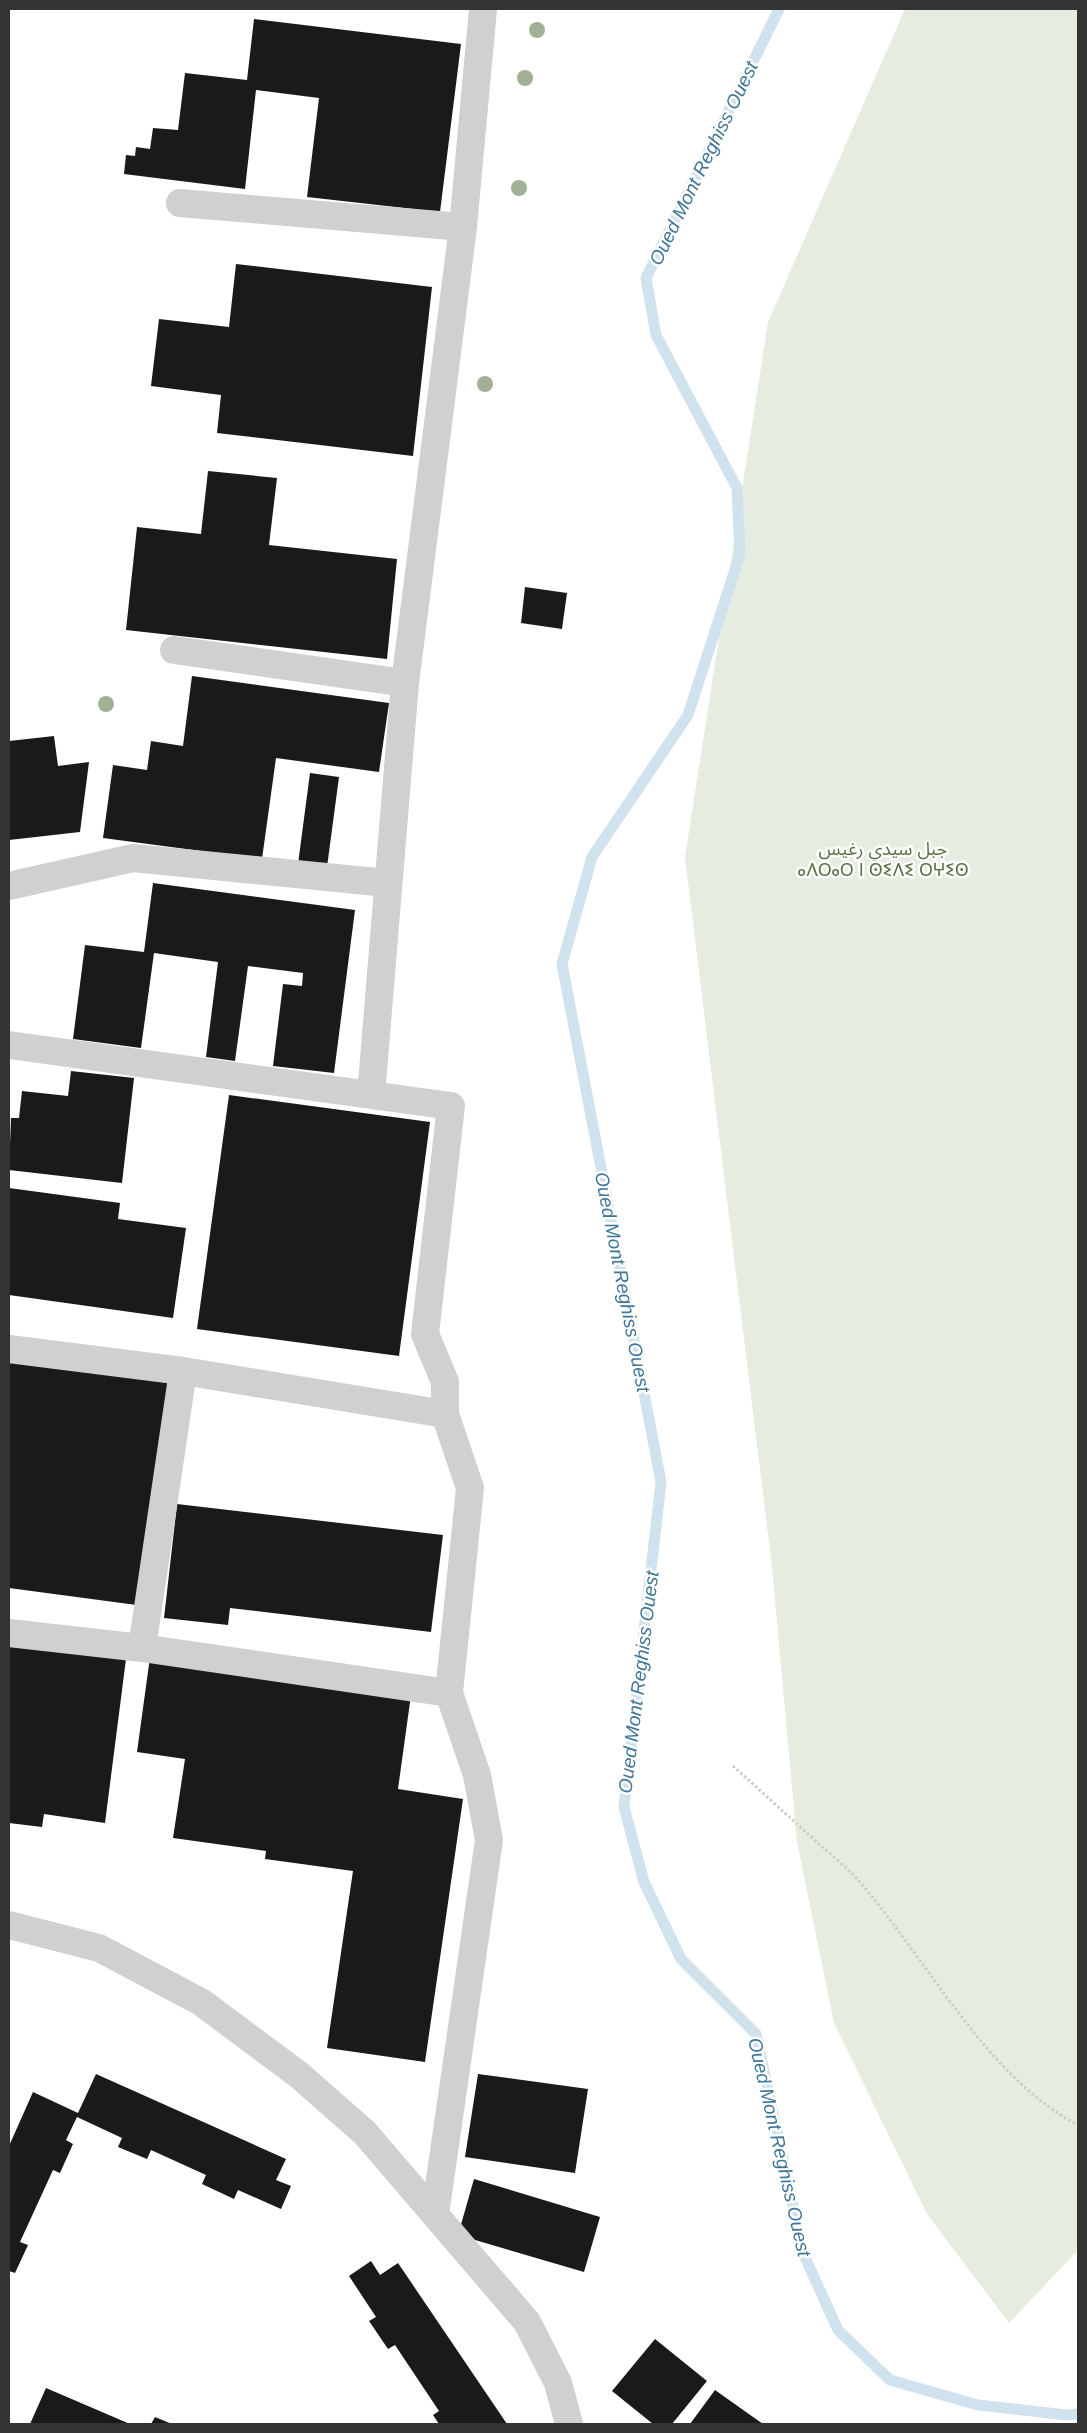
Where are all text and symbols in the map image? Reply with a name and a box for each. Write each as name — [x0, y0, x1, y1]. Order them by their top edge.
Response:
water label: Oued Mont Reghiss Ouest — [645, 57, 762, 268]
park label: جبل سيدي رغيس ⴰⴷⵔⴰⵔ ⵏ ⵙⵉⴷⵉ ⵔⵖⵉⵙ — [797, 839, 969, 880]
water label: Oued Mont Reghiss Ouest — [591, 1170, 654, 1395]
water label: Oued Mont Reghiss Ouest — [614, 1569, 663, 1794]
water label: Oued Mont Reghiss Ouest — [744, 2036, 815, 2259]

